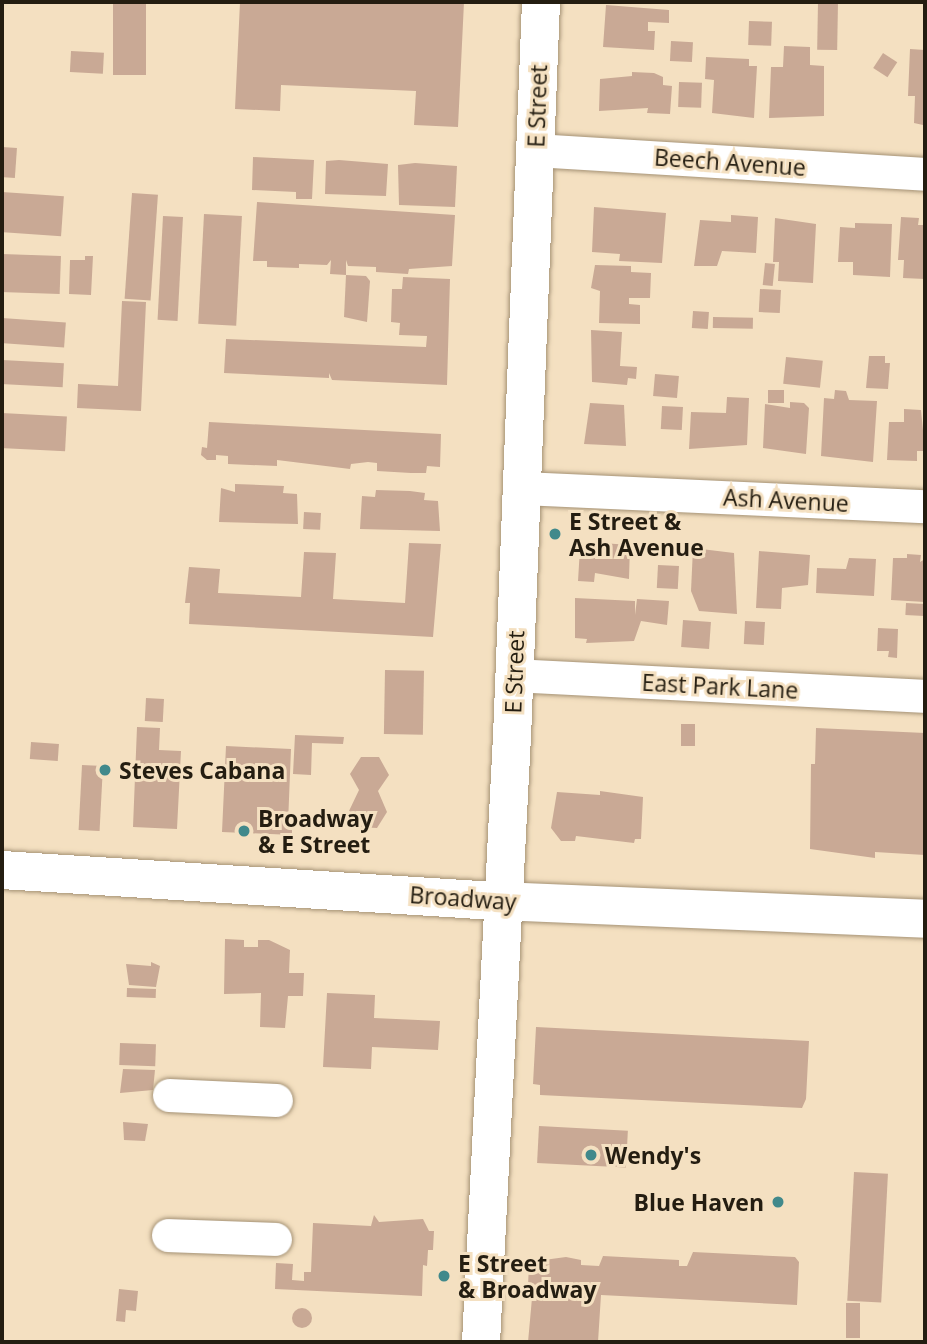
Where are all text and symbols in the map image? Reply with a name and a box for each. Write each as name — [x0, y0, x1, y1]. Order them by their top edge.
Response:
street label: E Street — [522, 64, 552, 148]
street label: Beech Avenue — [653, 143, 807, 181]
street label: Ash Avenue — [723, 483, 849, 517]
place label: E Street & Ash Avenue — [569, 507, 704, 561]
marker: E Street & Ash Avenue — [547, 526, 563, 542]
street label: E Street — [499, 630, 529, 714]
street label: East Park Lane — [641, 668, 799, 704]
place label: Steves Cabana — [119, 756, 285, 784]
marker: Steves Cabana — [97, 762, 113, 778]
place label: Broadway & E Street — [258, 804, 373, 858]
marker: Broadway & E Street — [236, 823, 252, 839]
street label: Broadway — [409, 880, 517, 916]
place label: Wendy's — [605, 1141, 701, 1169]
marker: Wendy's — [583, 1147, 599, 1163]
place label: Blue Haven — [634, 1188, 764, 1216]
marker: Blue Haven — [770, 1194, 786, 1210]
place label: E Street & Broadway — [458, 1249, 596, 1303]
marker: E Street & Broadway — [436, 1268, 452, 1284]

